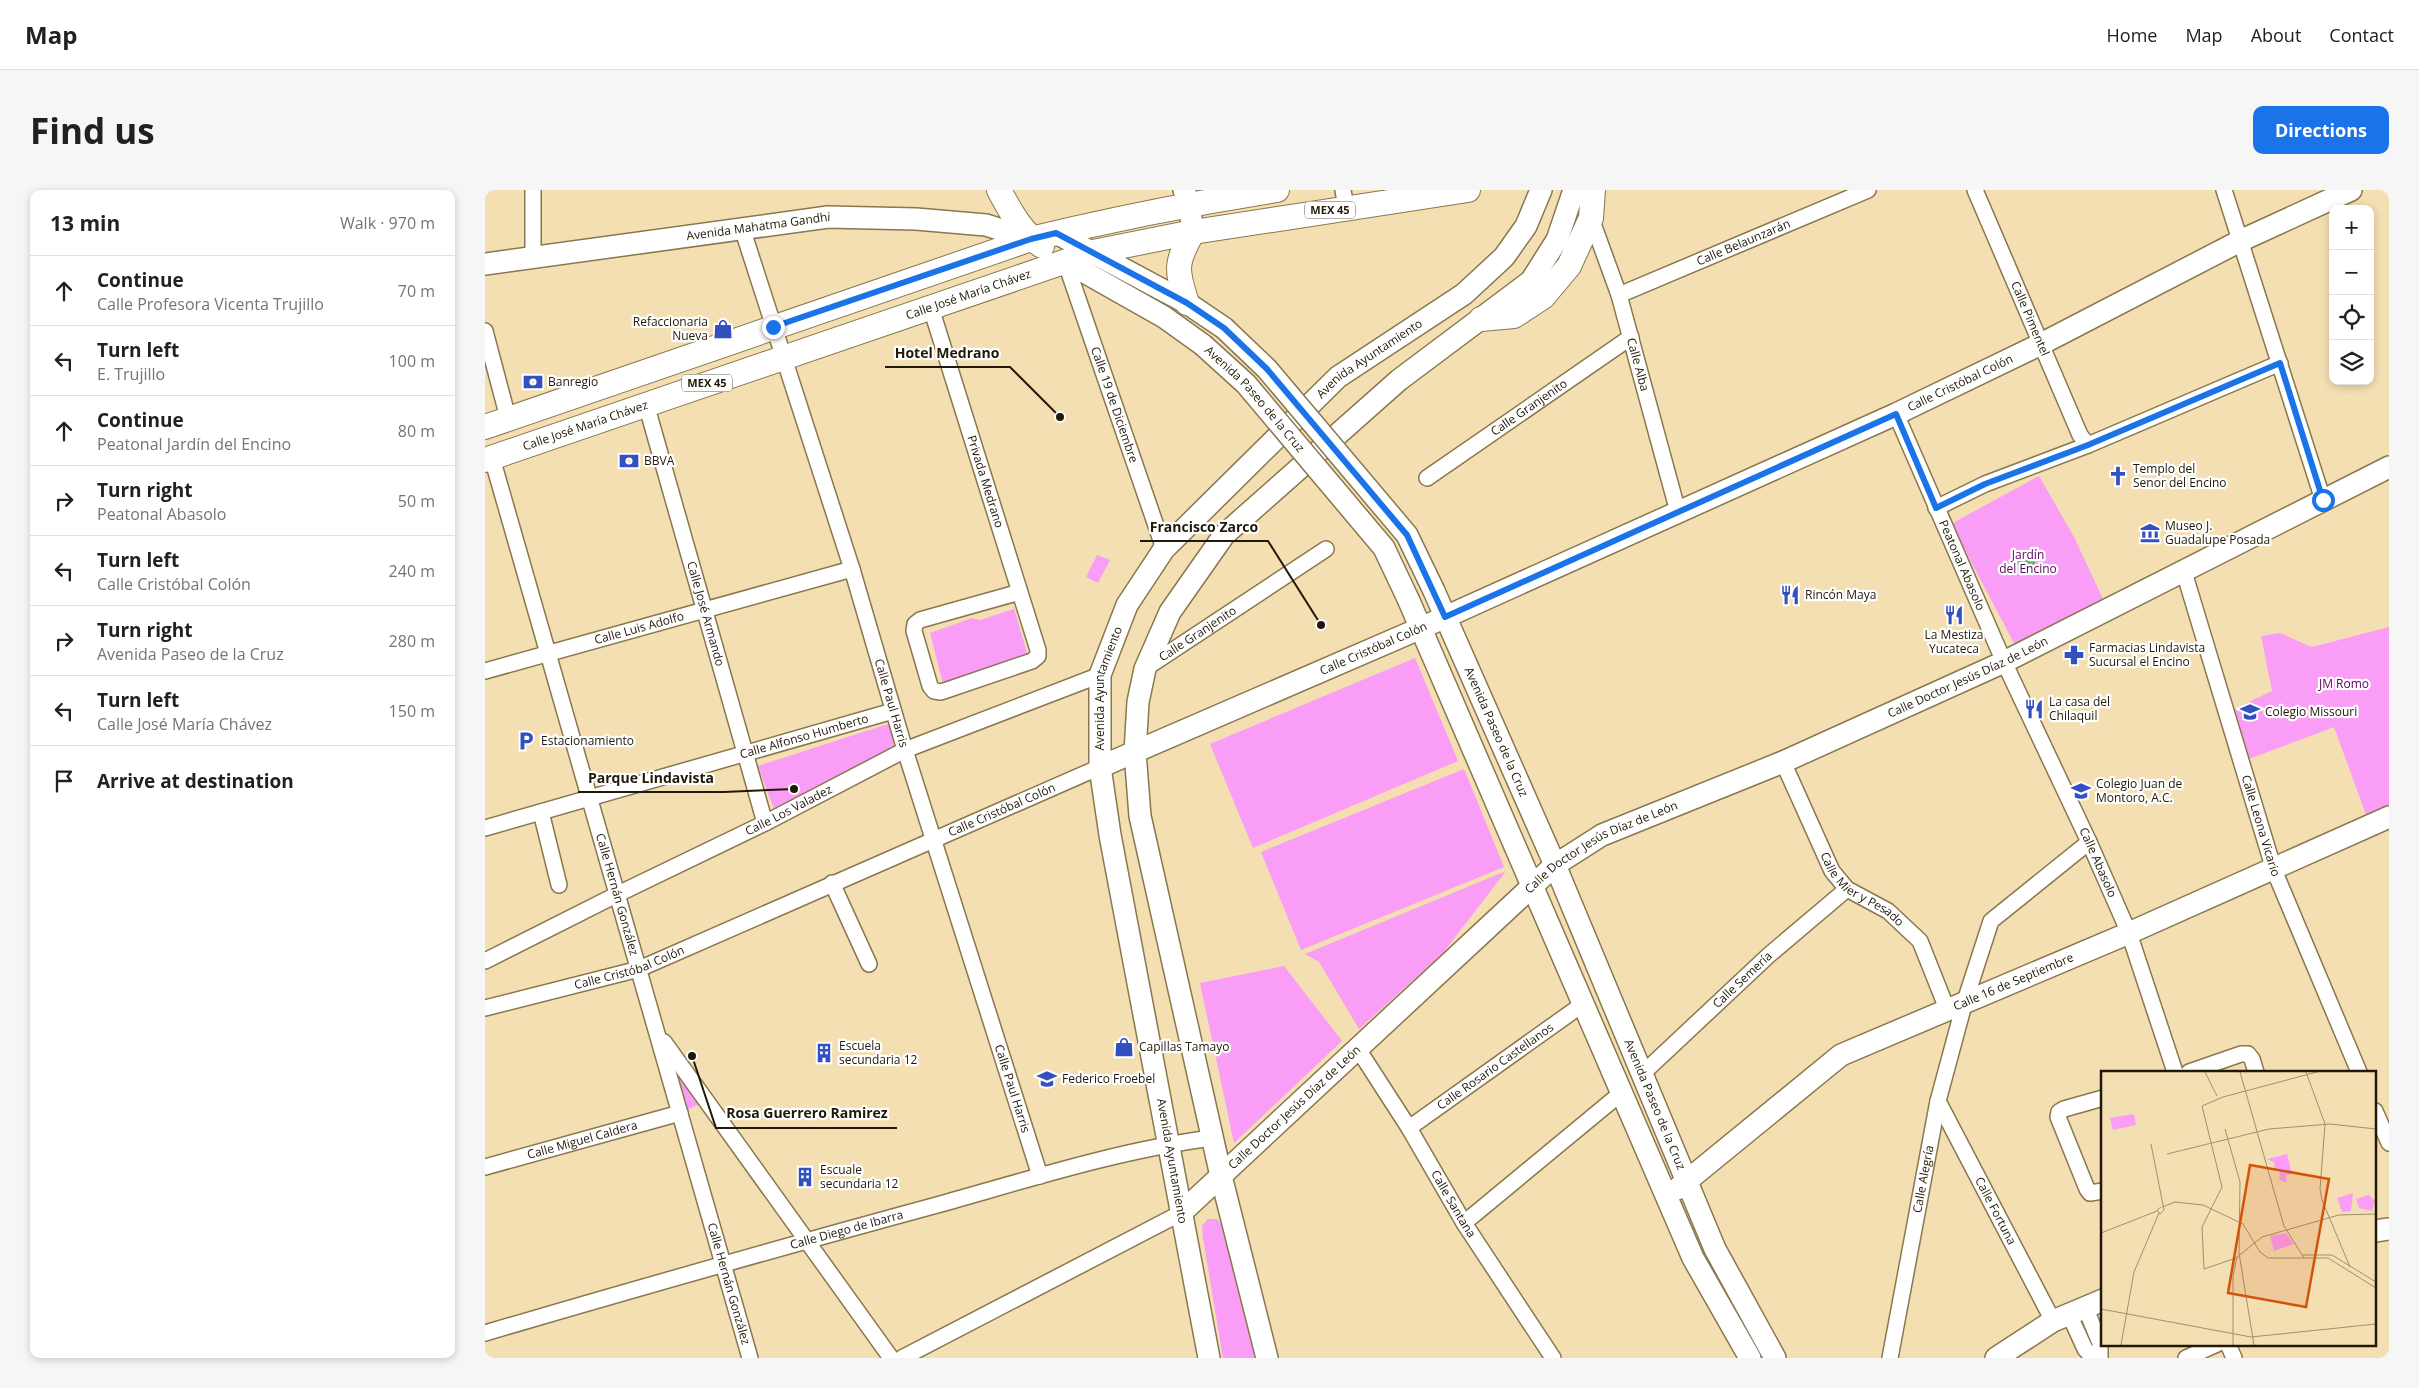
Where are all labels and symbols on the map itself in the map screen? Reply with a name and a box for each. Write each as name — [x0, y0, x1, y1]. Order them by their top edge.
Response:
road number: MEX 45 — [1305, 202, 1355, 218]
street label: Avenida Mahatma Gandhi — [685, 208, 831, 244]
street label: Calle Belaunzarán — [1694, 215, 1793, 269]
street label: Calle José María Chávez — [903, 265, 1034, 323]
street label: Calle Pimentel — [2007, 279, 2054, 358]
place label: Refaccionaria Nueva — [633, 313, 708, 344]
street label: Avenida Ayuntamiento — [1312, 315, 1426, 402]
route end — [762, 316, 785, 339]
shop icon: Refaccionaria Nueva — [712, 318, 734, 340]
street label: Calle Alba — [1623, 336, 1654, 393]
callout: Hotel Medrano — [885, 338, 1010, 367]
street label: Avenida Paseo de la Cruz — [1201, 342, 1309, 456]
text: Hotel Medrano — [895, 343, 1000, 362]
street label: Calle 19 de Diciembre — [1087, 344, 1143, 465]
street label: Calle Cristóbal Colón — [1904, 350, 2016, 415]
bank icon: Banregio — [522, 371, 544, 393]
place label: Banregio — [548, 373, 598, 390]
road number: MEX 45 — [682, 374, 732, 392]
street label: Calle Granjenito — [1487, 375, 1570, 440]
street label: Calle José María Chávez — [520, 396, 650, 455]
street label: Privada Medrano — [963, 433, 1008, 530]
bank icon: BBVA — [618, 450, 640, 472]
place label: BBVA — [644, 452, 675, 469]
place label: Templo del Senor del Encino — [2133, 460, 2227, 491]
church icon: Templo del Senor del Encino — [2107, 465, 2129, 487]
route start — [2312, 489, 2335, 512]
callout: Francisco Zarco — [1140, 512, 1268, 541]
text: Francisco Zarco — [1150, 517, 1259, 536]
street label: Peatonal Abasolo — [1935, 517, 1990, 613]
place label: Museo J. Guadalupe Posada — [2165, 517, 2270, 548]
museum icon: Museo J. Guadalupe Posada — [2139, 522, 2161, 544]
park label: Jardín del Encino — [1999, 546, 2057, 577]
street label: Calle José Armando — [683, 559, 729, 668]
restaurant icon: Rincón Maya — [1779, 584, 1801, 606]
place label: Rincón Maya — [1805, 586, 1876, 603]
street label: Calle Granjenito — [1155, 602, 1239, 665]
restaurant icon: La Mestiza Yucateca — [1943, 604, 1965, 626]
street label: Calle Luis Adolfo — [592, 607, 686, 648]
street label: Calle Cristóbal Colón — [1317, 617, 1430, 679]
street label: Avenida Ayuntamiento — [1091, 624, 1126, 750]
place label: La Mestiza Yucateca — [1925, 626, 1983, 657]
street label: Calle Doctor Jesús Díaz de León — [1885, 632, 2051, 722]
place label: Farmacias Lindavista Sucursal el Encino — [2089, 639, 2205, 670]
pharmacy icon: Farmacias Lindavista Sucursal el Encino — [2063, 644, 2085, 666]
street label: Calle Paul Harris — [871, 657, 913, 750]
street label: Avenida Paseo de la Cruz — [1461, 664, 1533, 800]
park label: JM Romo — [2318, 675, 2369, 692]
place label: La casa del Chilaquil — [2049, 693, 2110, 724]
restaurant icon: La casa del Chilaquil — [2023, 698, 2045, 720]
school or university icon: Colegio Missouri — [2239, 701, 2261, 723]
place label: Colegio Missouri — [2265, 703, 2357, 720]
street label: Calle Alfonso Humberto — [738, 709, 870, 763]
parking icon: Estacionamiento — [515, 730, 537, 752]
place label: Estacionamiento — [541, 732, 634, 749]
callout: Parque Lindavista — [578, 763, 724, 792]
text: Parque Lindavista — [588, 768, 714, 787]
street label: Calle Leona Vicario — [2238, 773, 2285, 879]
place label: Colegio Juan de Montoro, A.C. — [2096, 775, 2182, 806]
street label: Calle Cristóbal Colón — [945, 779, 1058, 841]
street label: Calle Los Valadez — [742, 780, 835, 839]
school or university icon: Colegio Juan de Montoro, A.C. — [2070, 780, 2092, 802]
street label: Calle Doctor Jesús Díaz de León — [1521, 796, 1680, 897]
street label: Calle Abasolo — [2075, 825, 2121, 900]
street label: Calle Hernán González — [592, 831, 643, 958]
street label: Calle Mier y Pesado — [1817, 849, 1908, 930]
street label: Calle Cristóbal Colón — [572, 941, 687, 993]
street label: Calle Semería — [1709, 947, 1776, 1012]
street label: Calle 16 de Septiembre — [1950, 948, 2076, 1015]
street label: Calle Rosario Castellanos — [1433, 1019, 1557, 1113]
shop icon: Capillas Tamayo — [1113, 1036, 1135, 1058]
street label: Avenida Paseo de la Cruz — [1620, 1036, 1690, 1173]
place label: Escuela secundaria 12 — [839, 1037, 918, 1068]
place label: Capillas Tamayo — [1139, 1038, 1229, 1055]
street label: Calle Doctor Jesús Díaz de León — [1224, 1041, 1364, 1173]
building icon: Escuela secundaria 12 — [813, 1042, 835, 1064]
street label: Calle Paul Harris — [991, 1042, 1035, 1135]
school or university icon: Federico Froebel — [1036, 1068, 1058, 1090]
place label: Federico Froebel — [1062, 1070, 1155, 1087]
inset map — [2101, 1071, 2377, 1346]
street label: Avenida Ayuntamiento — [1153, 1097, 1192, 1225]
callout: Rosa Guerrero Ramirez — [716, 1099, 897, 1128]
text: Rosa Guerrero Ramirez — [726, 1103, 888, 1122]
street label: Calle Miguel Caldera — [525, 1116, 639, 1163]
street label: Calle Alegría — [1908, 1144, 1938, 1214]
place label: Escuale secundaria 12 — [820, 1161, 899, 1192]
building icon: Escuale secundaria 12 — [794, 1166, 816, 1188]
street label: Calle Santana — [1427, 1167, 1480, 1241]
street label: Calle Fortuna — [1971, 1174, 2021, 1247]
street label: Calle Diego de Ibarra — [788, 1206, 905, 1253]
street label: Calle Hernán González — [704, 1221, 755, 1347]

